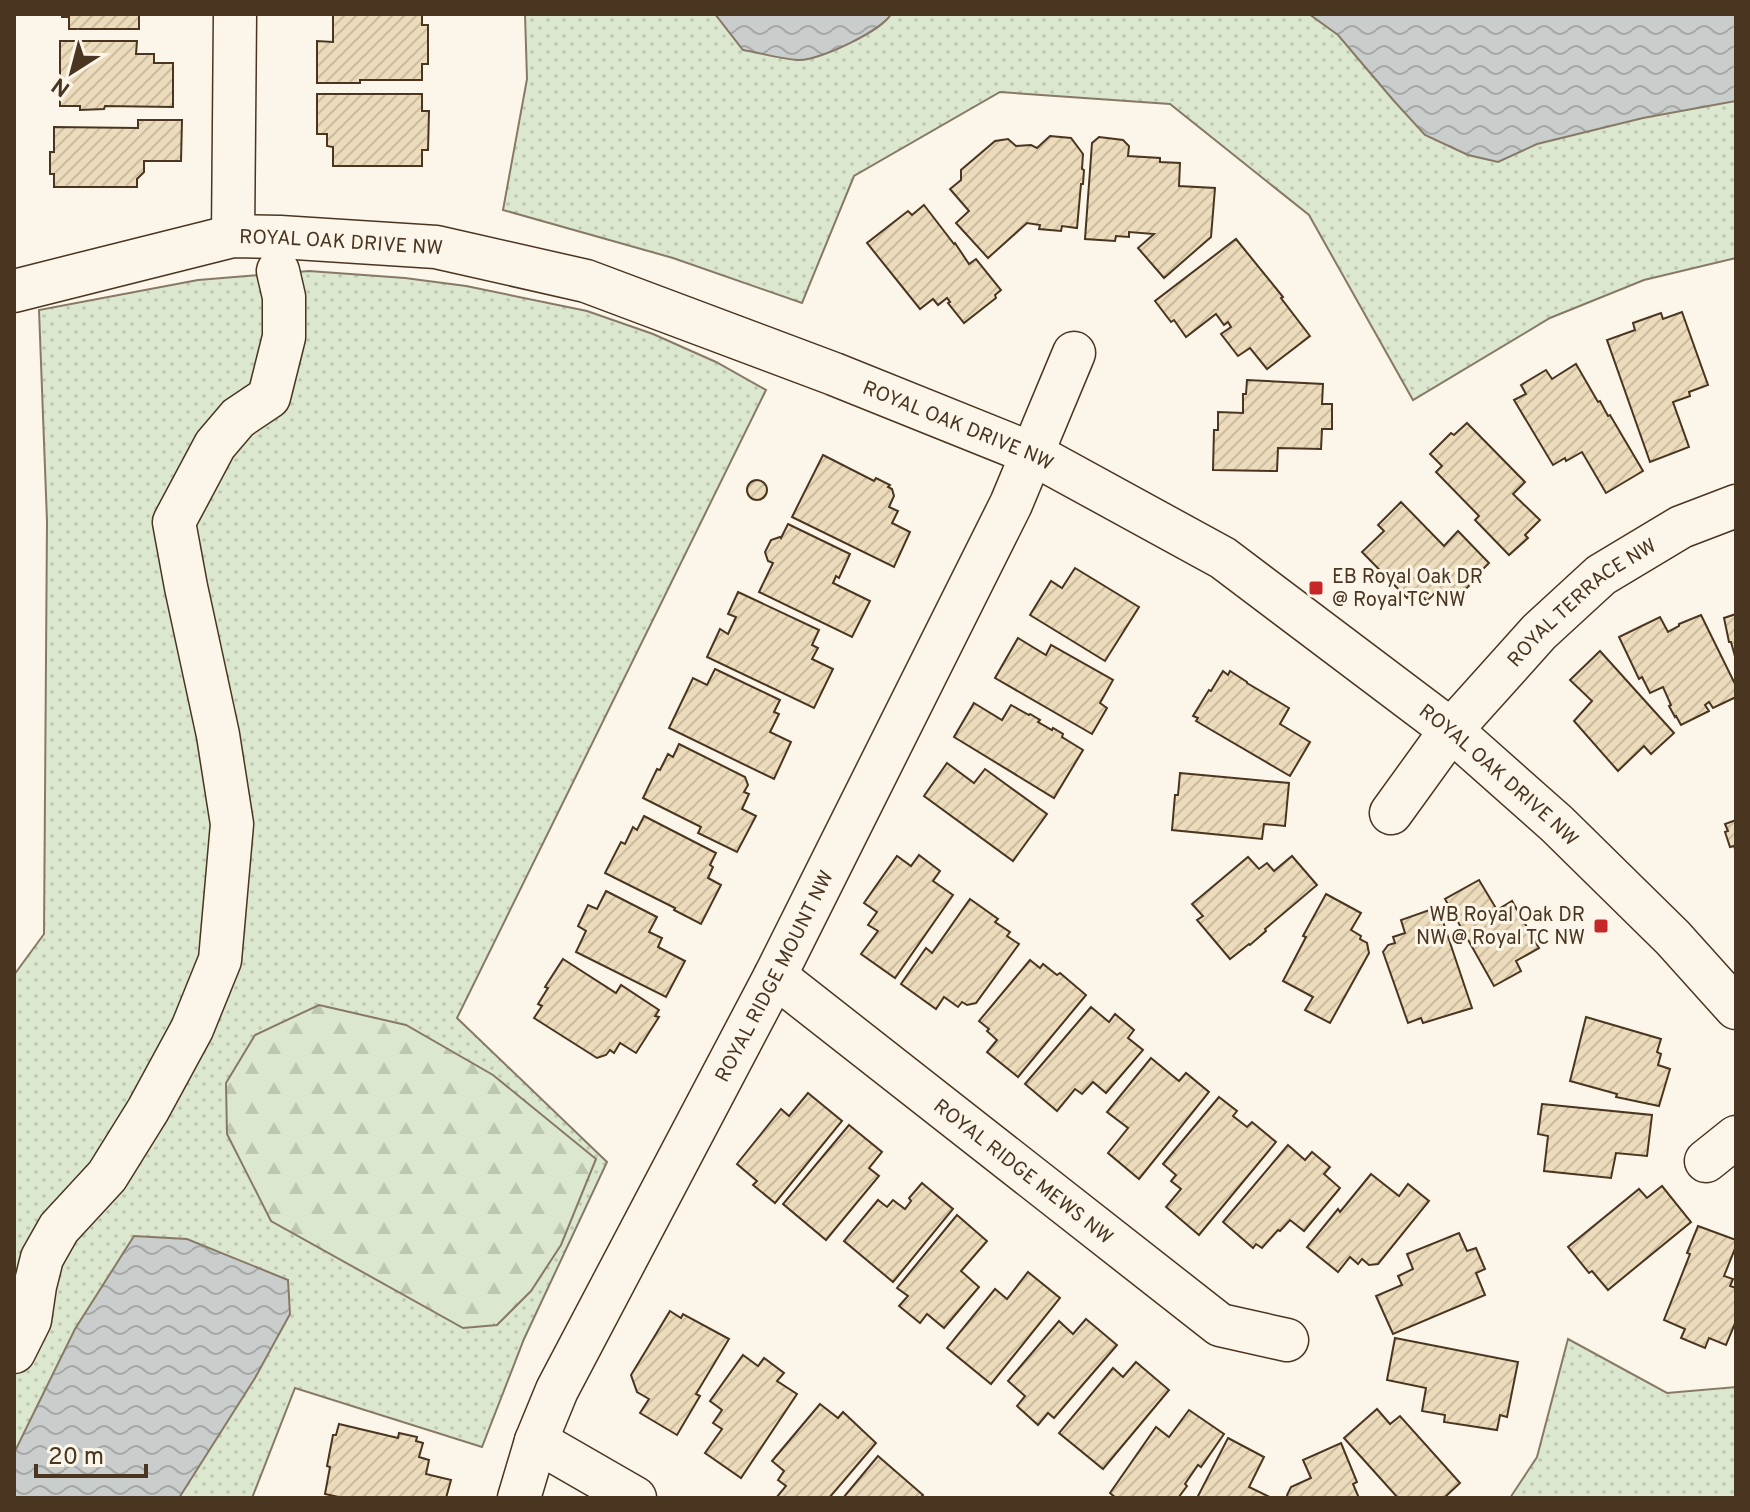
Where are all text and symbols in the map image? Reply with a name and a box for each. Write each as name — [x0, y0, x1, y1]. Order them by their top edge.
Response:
north arrow — [32, 32, 112, 112]
text: N — [47, 71, 76, 102]
street label: ROYAL OAK DRIVE NW — [239, 225, 444, 262]
street label: ROYAL OAK DRIVE NW — [858, 376, 1057, 478]
street label: ROYAL TERRACE NW — [1503, 534, 1662, 673]
place label: EB Royal Oak DR @ Royal TC NW — [1332, 565, 1483, 614]
marker: EB Royal Oak DR @ Royal TC NW — [1307, 579, 1325, 597]
street label: ROYAL OAK DRIVE NW — [1413, 699, 1583, 853]
street label: ROYAL RIDGE MOUNT NW — [710, 867, 841, 1087]
place label: WB Royal Oak DR NW @ Royal TC NW — [1416, 903, 1585, 952]
marker: WB Royal Oak DR NW @ Royal TC NW — [1592, 917, 1610, 935]
street label: ROYAL RIDGE MEWS NW — [927, 1094, 1118, 1251]
scale bar — [36, 1428, 146, 1478]
text: 20 m — [48, 1443, 104, 1473]

